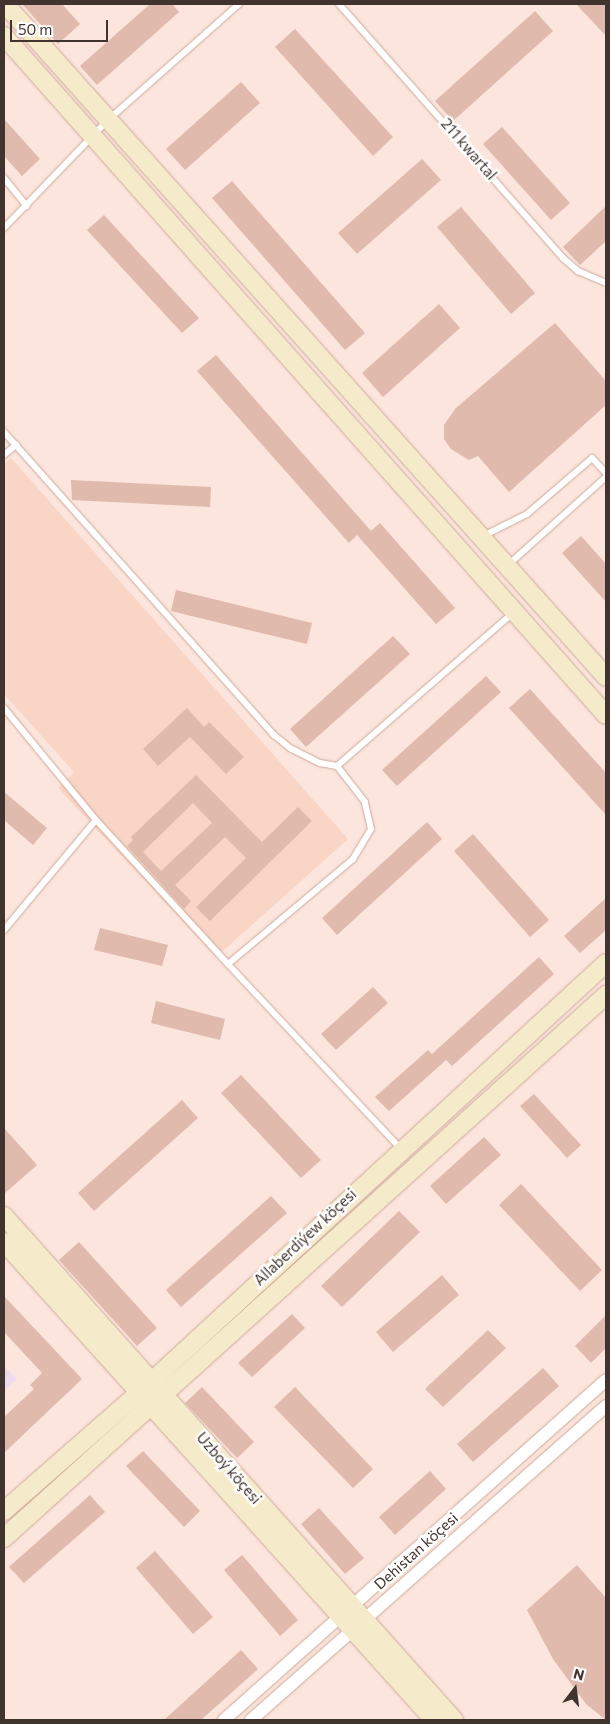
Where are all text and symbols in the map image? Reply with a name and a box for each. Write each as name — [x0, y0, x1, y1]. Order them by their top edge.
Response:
scale bar — [12, 10, 110, 42]
text: 50 m — [18, 20, 52, 38]
street label: 211 kwartal — [437, 115, 501, 183]
street label: Allaberdiýew köçesi — [250, 1185, 360, 1289]
street label: Uzboý köçesi — [193, 1428, 265, 1508]
street label: Dehistan köçesi — [370, 1509, 462, 1593]
north arrow — [550, 1664, 600, 1714]
text: N — [572, 1664, 586, 1684]

